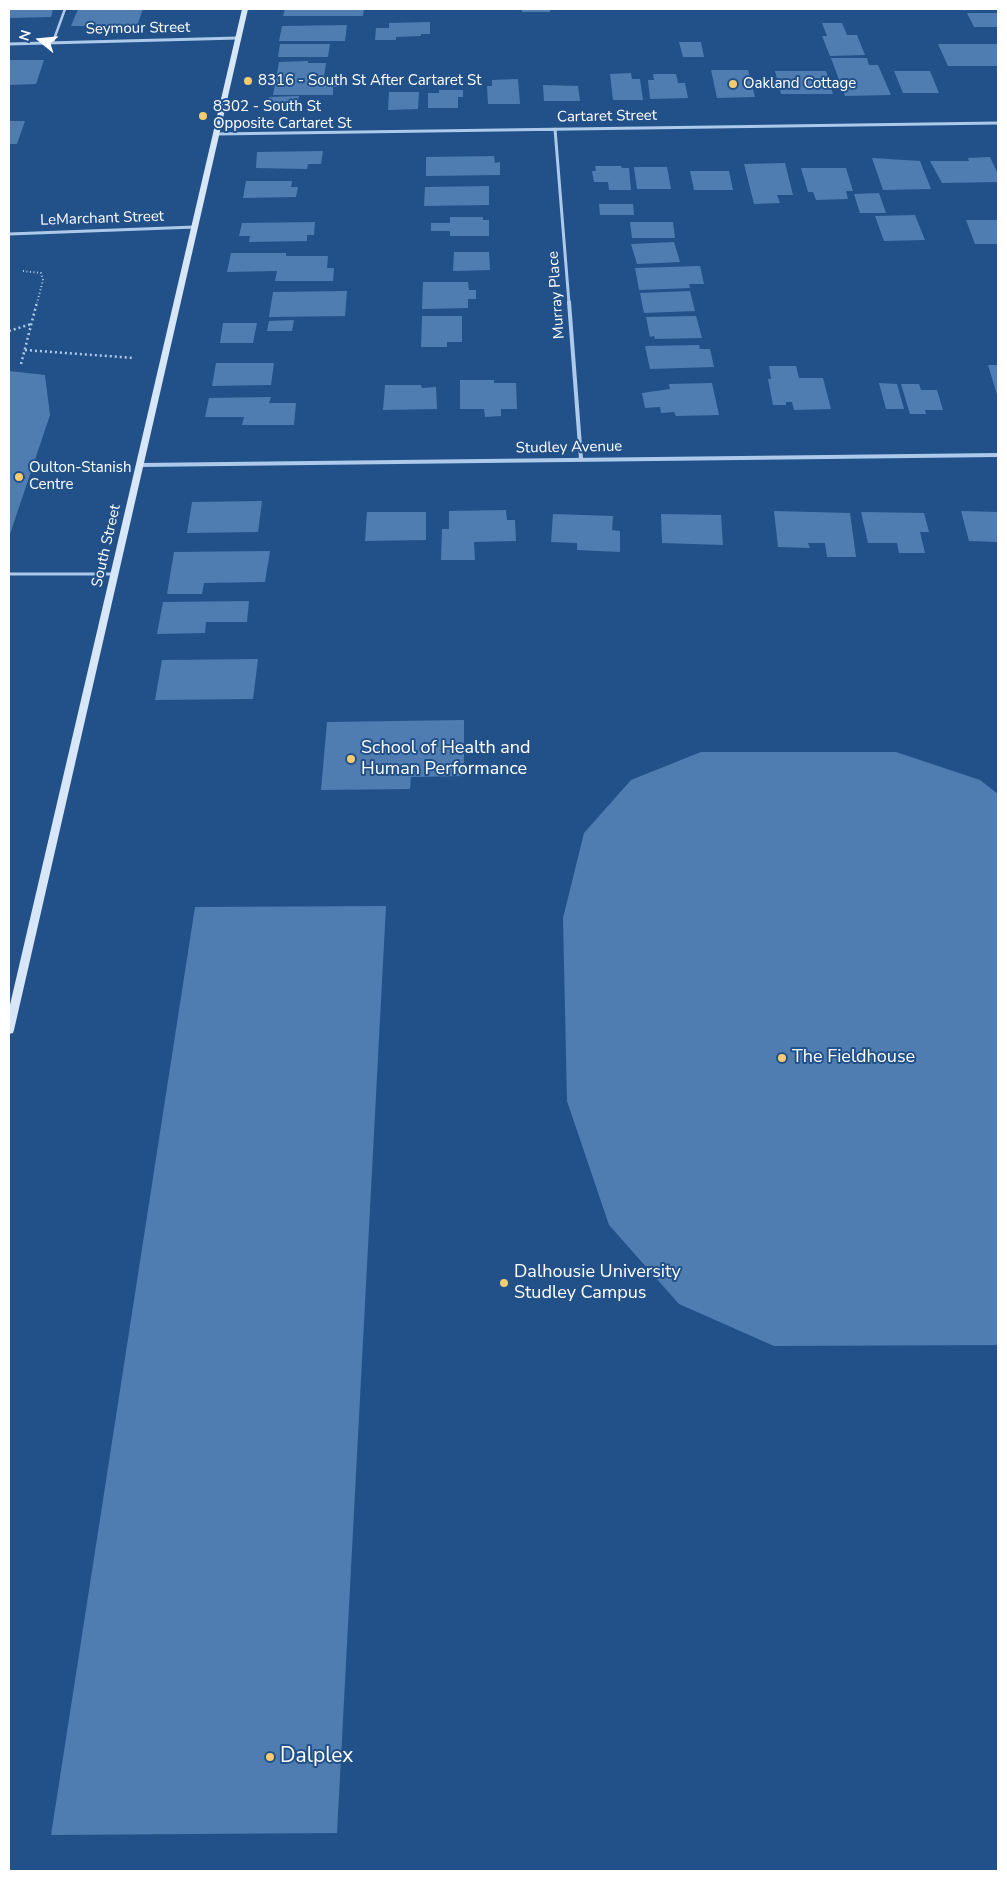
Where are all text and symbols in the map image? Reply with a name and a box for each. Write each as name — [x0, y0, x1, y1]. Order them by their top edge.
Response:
north arrow — [15, 15, 65, 65]
street label: Seymour Street — [86, 19, 190, 39]
text: N — [15, 28, 36, 43]
place label: 8316 - South St After Cartaret St — [258, 72, 481, 90]
marker: 8316 - South St After Cartaret St — [242, 75, 254, 87]
place label: Oakland Cottage — [743, 75, 856, 93]
marker: Oakland Cottage — [727, 78, 739, 90]
place label: 8302 - South St Opposite Cartaret St — [213, 98, 352, 133]
street label: Cartaret Street — [557, 107, 657, 127]
marker: 8302 - South St Opposite Cartaret St — [197, 110, 209, 122]
street label: LeMarchant Street — [40, 208, 164, 230]
street label: Murray Place — [545, 250, 569, 340]
street label: Studley Avenue — [516, 438, 622, 458]
place label: Oulton-Stanish Centre — [29, 459, 131, 494]
marker: Oulton-Stanish Centre — [13, 471, 25, 483]
street label: South Street — [89, 503, 125, 589]
place label: School of Health and Human Performance — [361, 738, 531, 781]
marker: School of Health and Human Performance — [345, 753, 357, 765]
place label: The Fieldhouse — [792, 1047, 915, 1069]
marker: The Fieldhouse — [776, 1052, 788, 1064]
place label: Dalhousie University Studley Campus — [514, 1262, 681, 1304]
marker: Dalhousie University Studley Campus — [498, 1277, 510, 1289]
place label: Dalplex — [280, 1744, 353, 1770]
marker: Dalplex — [264, 1751, 276, 1763]

